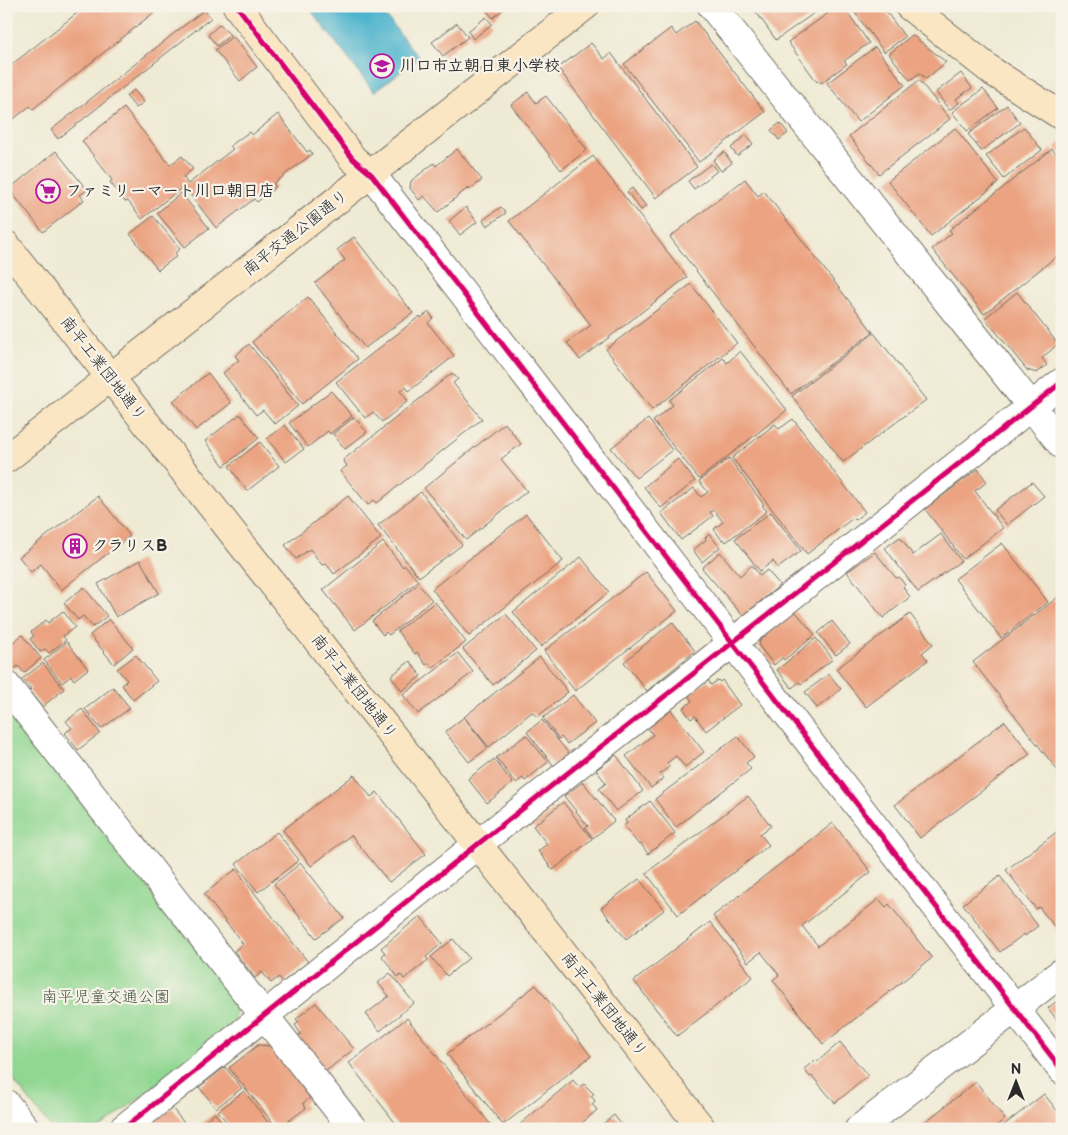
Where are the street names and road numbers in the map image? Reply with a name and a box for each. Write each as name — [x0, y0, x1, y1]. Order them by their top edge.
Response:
street label: 南平交通公園通り — [240, 186, 352, 280]
street label: 南平工業団地通り — [56, 313, 150, 425]
street label: 南平工業団地通り — [307, 631, 401, 743]
street label: 南平工業団地通り — [557, 949, 651, 1061]

